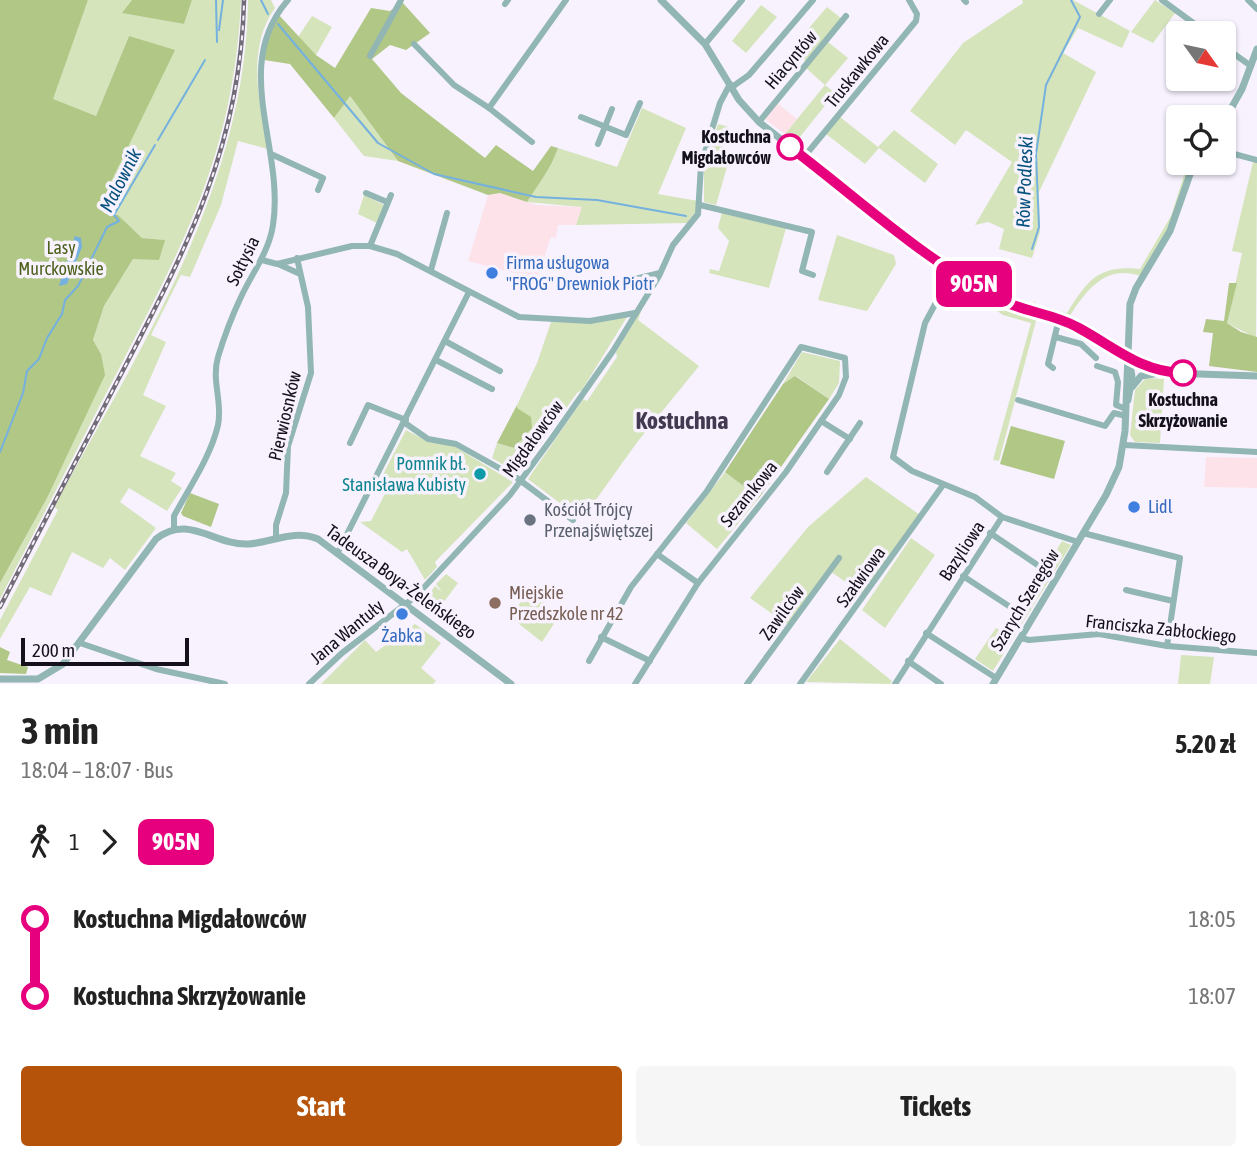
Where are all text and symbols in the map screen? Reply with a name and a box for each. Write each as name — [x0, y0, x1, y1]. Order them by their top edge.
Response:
north arrow — [1166, 21, 1236, 91]
map controls — [1166, 21, 1236, 175]
street label: Hiacyntów — [760, 26, 821, 93]
street label: Truskawkowa — [820, 29, 893, 112]
button: locate — [1166, 105, 1236, 175]
place label: Kostuchna Migdałowców — [681, 126, 771, 168]
marker: Kostuchna Migdałowców — [777, 134, 803, 160]
water label: Rów Podleski — [1011, 136, 1037, 228]
water label: Malownik — [95, 144, 146, 215]
street label: Sołtysia — [222, 233, 263, 289]
park label: Lasy Murckowskie — [18, 237, 104, 279]
place label: Firma usługowa "FROG" Drewniok Piotr — [506, 252, 654, 294]
line badge: 905N — [925, 261, 1023, 307]
marker: Firma usługowa "FROG" Drewniok Piotr — [484, 265, 500, 281]
text: 905N — [950, 270, 998, 297]
marker: Kostuchna Skrzyżowanie — [1170, 360, 1196, 386]
street label: Pierwiosnków — [264, 369, 305, 463]
place label: Kostuchna Skrzyżowanie — [1138, 389, 1228, 431]
street label: Migdałowców — [498, 396, 568, 481]
district label: Kostuchna — [636, 407, 728, 434]
place label: Pomnik bł. Stanisława Kubisty — [342, 453, 466, 495]
street label: Sezamkowa — [716, 457, 781, 531]
marker: Pomnik bł. Stanisława Kubisty — [472, 466, 488, 482]
place label: Lidl — [1148, 496, 1173, 517]
place label: Kościół Trójcy Przenajświętszej — [544, 499, 653, 541]
marker: Lidl — [1126, 499, 1142, 515]
marker: Kościół Trójcy Przenajświętszej — [522, 512, 538, 528]
street label: Bazyliowa — [935, 517, 989, 585]
street label: Tadeusza Boya-Żeleńskiego — [322, 520, 481, 643]
street label: Szałwiowa — [832, 543, 889, 611]
street label: Szarych Szeregów — [986, 545, 1063, 654]
street label: Zawilców — [755, 581, 808, 644]
place label: Miejskie Przedszkole nr 42 — [509, 582, 624, 624]
street label: Jana Wantuły — [306, 595, 388, 668]
marker: Miejskie Przedszkole nr 42 — [487, 595, 503, 611]
marker: Żabka — [394, 606, 410, 622]
street label: Franciszka Zabłockiego — [1085, 610, 1238, 647]
place label: Żabka — [381, 625, 423, 646]
scale bar — [21, 635, 189, 667]
text: 200 m — [32, 639, 75, 661]
text: 3 min — [21, 709, 99, 752]
text: 5.20 zł — [1175, 729, 1236, 759]
text: 18:04 – 18:07 · Bus — [21, 757, 173, 783]
icon: walk — [21, 823, 59, 861]
icon: forward — [90, 823, 128, 861]
text: 905N — [152, 828, 200, 855]
text: 1 — [69, 829, 80, 855]
text: Kostuchna Migdałowców — [73, 904, 307, 934]
text: 18:05 — [1188, 906, 1236, 932]
text: Kostuchna Skrzyżowanie — [73, 981, 306, 1011]
text: 18:07 — [1188, 983, 1236, 1009]
button: Start — [21, 1066, 622, 1146]
button: Tickets — [636, 1066, 1236, 1146]

